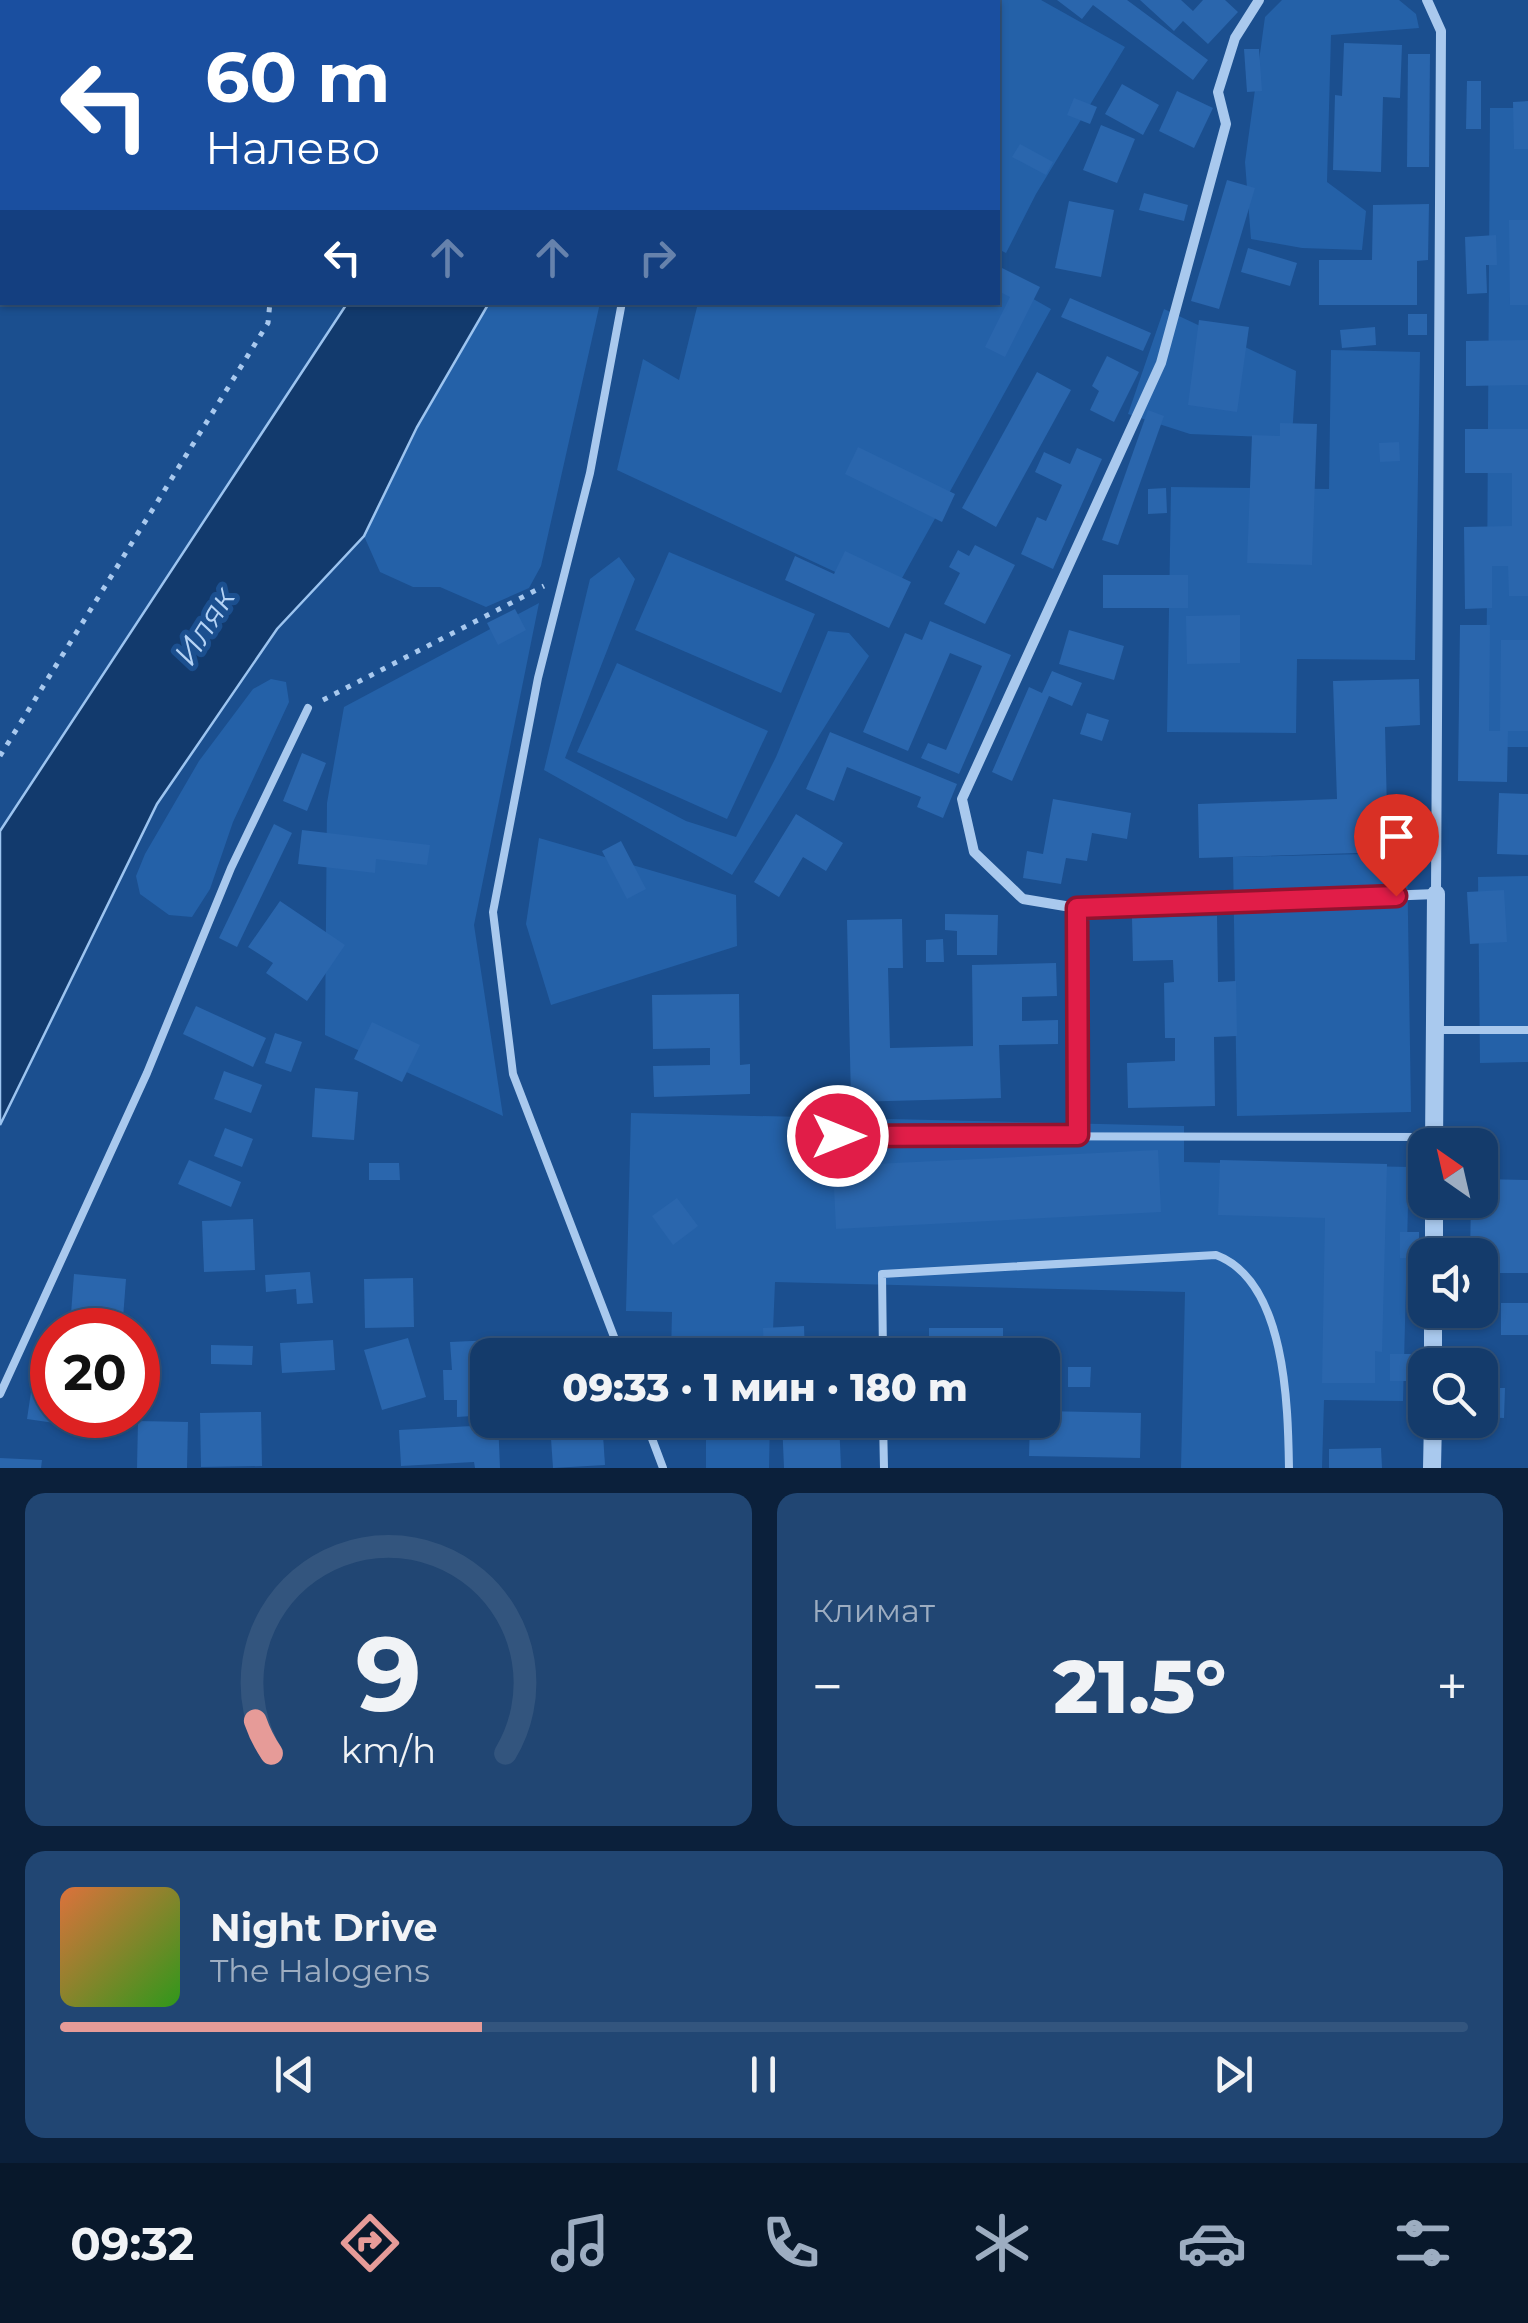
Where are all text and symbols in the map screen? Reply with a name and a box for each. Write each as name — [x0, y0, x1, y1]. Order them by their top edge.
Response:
text: 60 m — [205, 34, 390, 120]
icon: left — [40, 40, 170, 170]
text: Налево — [205, 120, 380, 175]
icon: left — [315, 230, 370, 285]
icon: ahead — [420, 230, 475, 285]
icon: ahead — [525, 230, 580, 285]
icon: right — [630, 230, 685, 285]
water label: Иляк — [165, 579, 244, 672]
pin — [1354, 794, 1439, 897]
icon: arrive — [1369, 809, 1424, 864]
position arrow — [786, 1084, 890, 1188]
north arrow — [1408, 1128, 1498, 1218]
map controls — [1408, 1128, 1498, 1438]
button: sound — [1408, 1238, 1498, 1328]
speed limit sign: 20 — [30, 1308, 160, 1438]
button: search — [1408, 1348, 1498, 1438]
text: 09:33 · 1 мин · 180 m — [562, 1364, 968, 1411]
text: Климат — [812, 1591, 935, 1630]
text: 9 — [355, 1610, 421, 1737]
text: 21.5° — [1053, 1640, 1226, 1732]
text: − — [812, 1653, 843, 1720]
text: + — [1436, 1653, 1468, 1720]
text: km/h — [341, 1728, 436, 1772]
text: Night Drive — [210, 1904, 437, 1951]
text: The Halogens — [210, 1951, 430, 1990]
icon: previous — [267, 2047, 322, 2102]
icon: pause — [736, 2047, 791, 2102]
icon: next — [1206, 2047, 1261, 2102]
icon: directions — [335, 2208, 405, 2278]
icon: music — [545, 2208, 615, 2278]
icon: phone — [756, 2208, 826, 2278]
icon: climate — [967, 2208, 1037, 2278]
icon: car — [1177, 2208, 1247, 2278]
icon: filters — [1388, 2208, 1458, 2278]
text: 09:32 — [70, 2216, 194, 2271]

